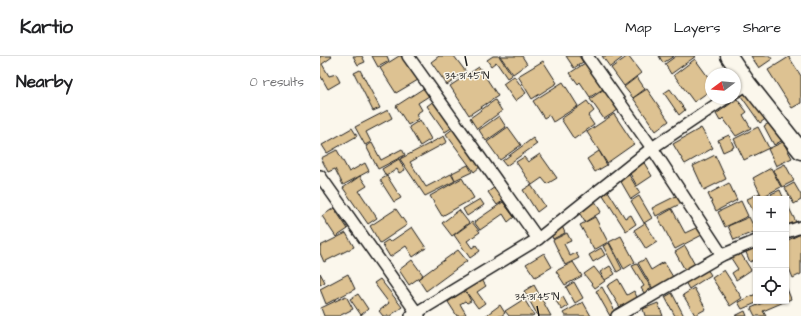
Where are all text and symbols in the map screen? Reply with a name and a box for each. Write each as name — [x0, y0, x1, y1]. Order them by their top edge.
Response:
text: Kartio — [20, 14, 73, 41]
text: Map — [625, 18, 652, 38]
text: Layers — [674, 18, 721, 38]
text: Share — [743, 18, 781, 38]
north arrow — [705, 68, 741, 104]
text: 34°31'45"N — [445, 69, 489, 83]
text: Nearby — [16, 70, 73, 94]
text: 0 results — [249, 73, 304, 91]
map controls — [753, 196, 789, 304]
button: + — [753, 196, 789, 232]
button: − — [753, 232, 789, 268]
button: locate — [753, 268, 789, 304]
text: 34°31'45"N — [515, 290, 559, 304]

